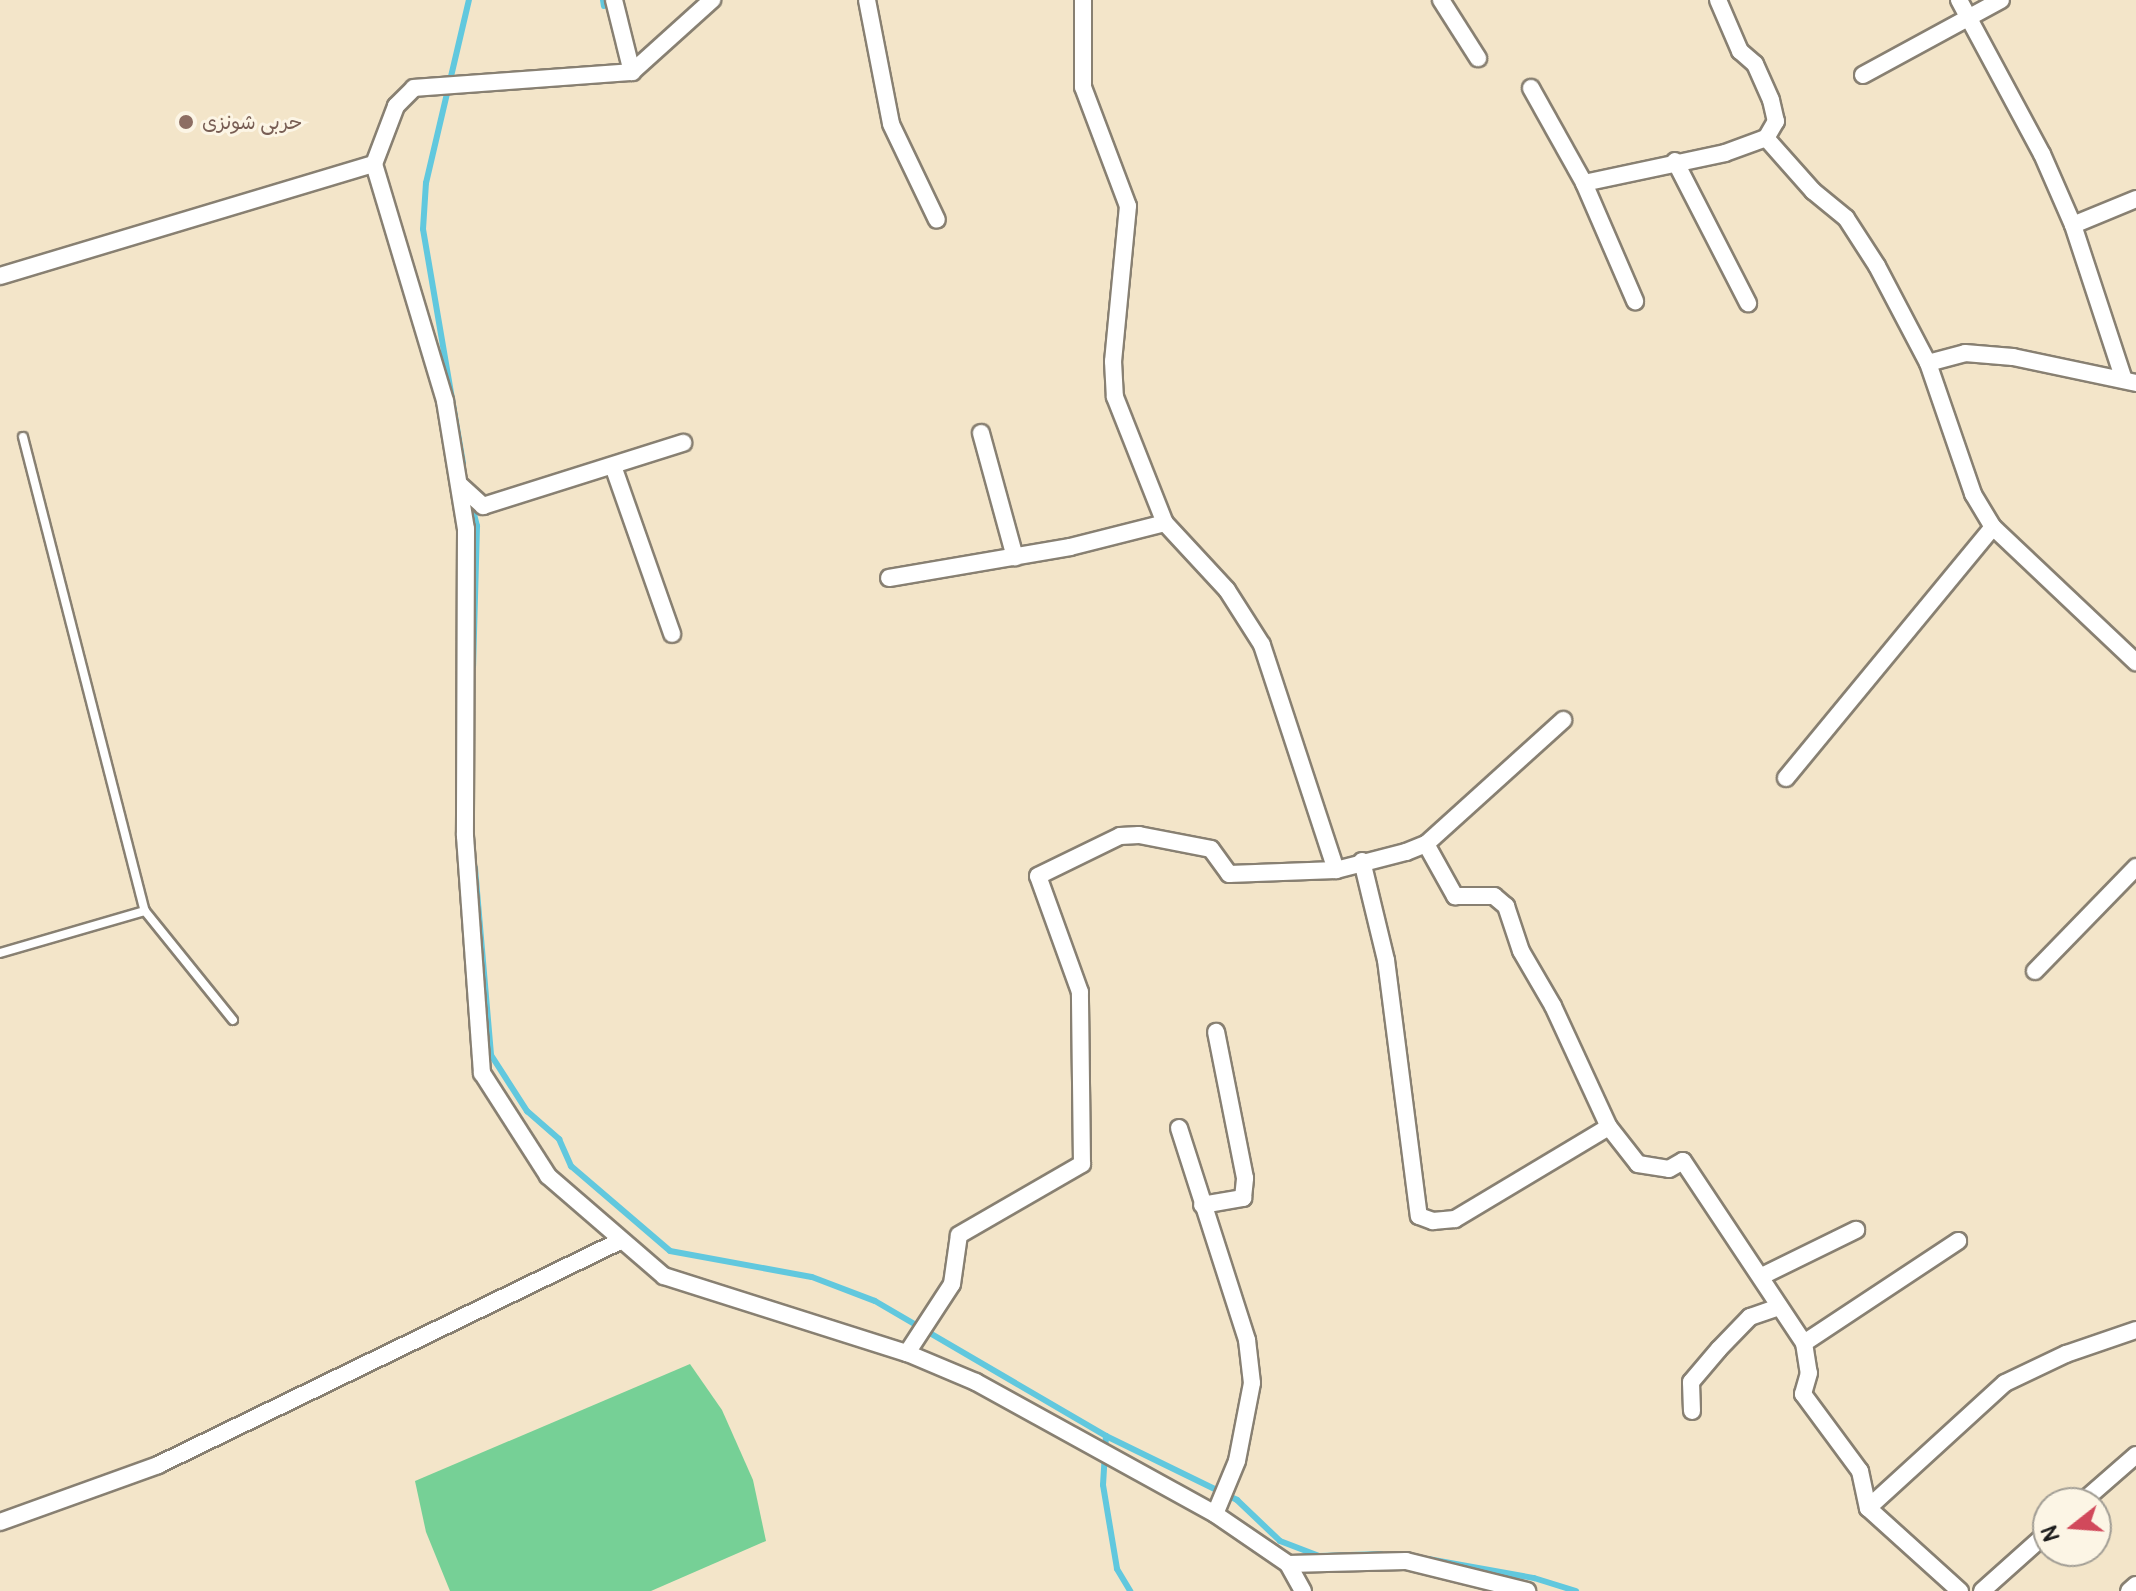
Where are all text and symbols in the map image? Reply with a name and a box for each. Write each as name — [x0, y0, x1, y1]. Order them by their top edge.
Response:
place label: حربی شونزی — [202, 110, 302, 134]
marker: حربی شونزی — [177, 113, 195, 131]
north arrow — [2032, 1487, 2112, 1567]
text: N — [2035, 1522, 2067, 1545]

